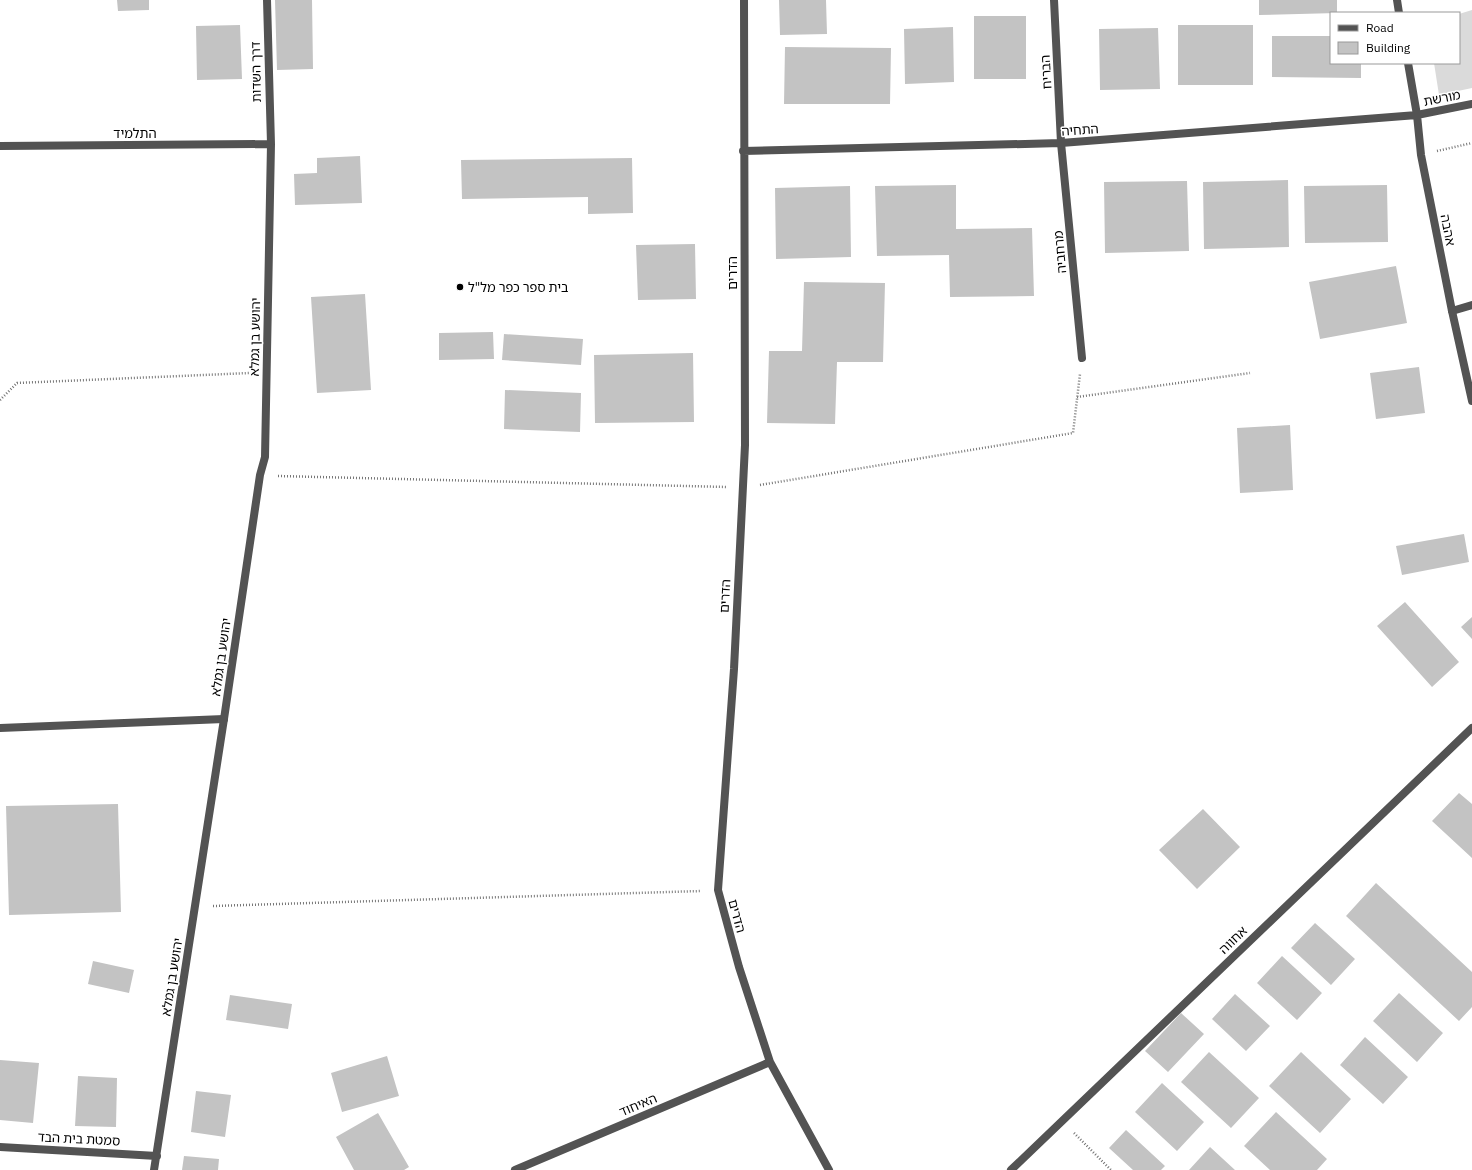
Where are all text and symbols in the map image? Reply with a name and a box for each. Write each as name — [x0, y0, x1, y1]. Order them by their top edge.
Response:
legend — [1330, 12, 1460, 64]
text: Road — [1366, 20, 1394, 35]
text: Building — [1366, 40, 1411, 55]
street label: דרך השדות — [247, 41, 265, 103]
street label: הבריח — [1037, 54, 1055, 90]
street label: מורשת — [1422, 86, 1462, 110]
street label: התחיה — [1061, 120, 1099, 140]
street label: התלמיד — [113, 125, 157, 142]
street label: אהבה — [1437, 213, 1459, 247]
street label: מרחביה — [1050, 229, 1070, 274]
street label: הדרים — [724, 256, 741, 290]
place label: בית ספר כפר מל"ל — [468, 279, 569, 296]
marker: בית ספר כפר מל"ל — [455, 282, 465, 292]
street label: יהושע בן גמלא — [246, 297, 264, 377]
street label: הדרים — [716, 579, 734, 613]
street label: יהושע בן גמלא — [207, 617, 235, 697]
street label: הדרים — [724, 897, 750, 935]
street label: אחווה — [1215, 922, 1251, 958]
street label: יהושע בן גמלא — [157, 937, 187, 1017]
street label: האיחוד — [617, 1089, 659, 1121]
street label: סמטת בית הבד — [37, 1128, 121, 1150]

